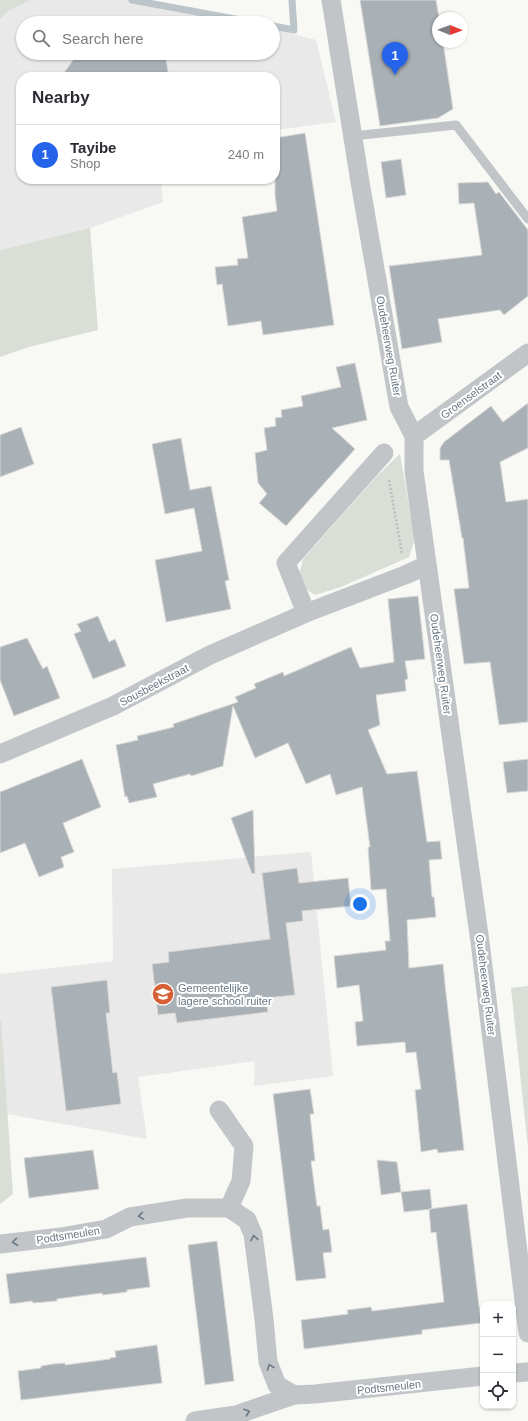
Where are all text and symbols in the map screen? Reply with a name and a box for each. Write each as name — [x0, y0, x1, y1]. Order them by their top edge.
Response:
north arrow — [432, 12, 468, 48]
search box — [16, 16, 280, 60]
icon: search — [30, 27, 52, 49]
text: Search here — [62, 30, 144, 47]
pin: 1 — [382, 42, 408, 75]
text: Nearby — [32, 88, 90, 107]
text: Tayibe — [70, 139, 116, 156]
text: 1 — [41, 147, 49, 162]
text: 240 m — [228, 147, 264, 162]
text: Shop — [70, 156, 100, 171]
street label: Oudeheerweg Ruiter — [374, 295, 404, 397]
street label: Groenselstraat — [438, 369, 504, 421]
street label: Oudeheerweg Ruiter — [428, 613, 454, 715]
street label: Sousbeekstraat — [117, 662, 191, 708]
your location — [350, 894, 370, 914]
street label: Oudeheerweg Ruiter — [474, 934, 498, 1036]
school or university icon: Gemeentelijke lagere school ruiter — [150, 981, 176, 1007]
place label: Gemeentelijke lagere school ruiter — [178, 982, 272, 1007]
one-way arrow — [138, 1211, 144, 1220]
street label: Podtsmeulen — [35, 1224, 101, 1246]
one-way arrow — [250, 1235, 258, 1242]
one-way arrow — [12, 1238, 18, 1247]
map controls — [480, 1301, 516, 1409]
button: + — [480, 1301, 516, 1337]
button: − — [480, 1337, 516, 1373]
one-way arrow — [267, 1364, 275, 1372]
button: locate — [480, 1373, 516, 1409]
street label: Podtsmeulen — [356, 1378, 422, 1396]
one-way arrow — [243, 1408, 250, 1416]

